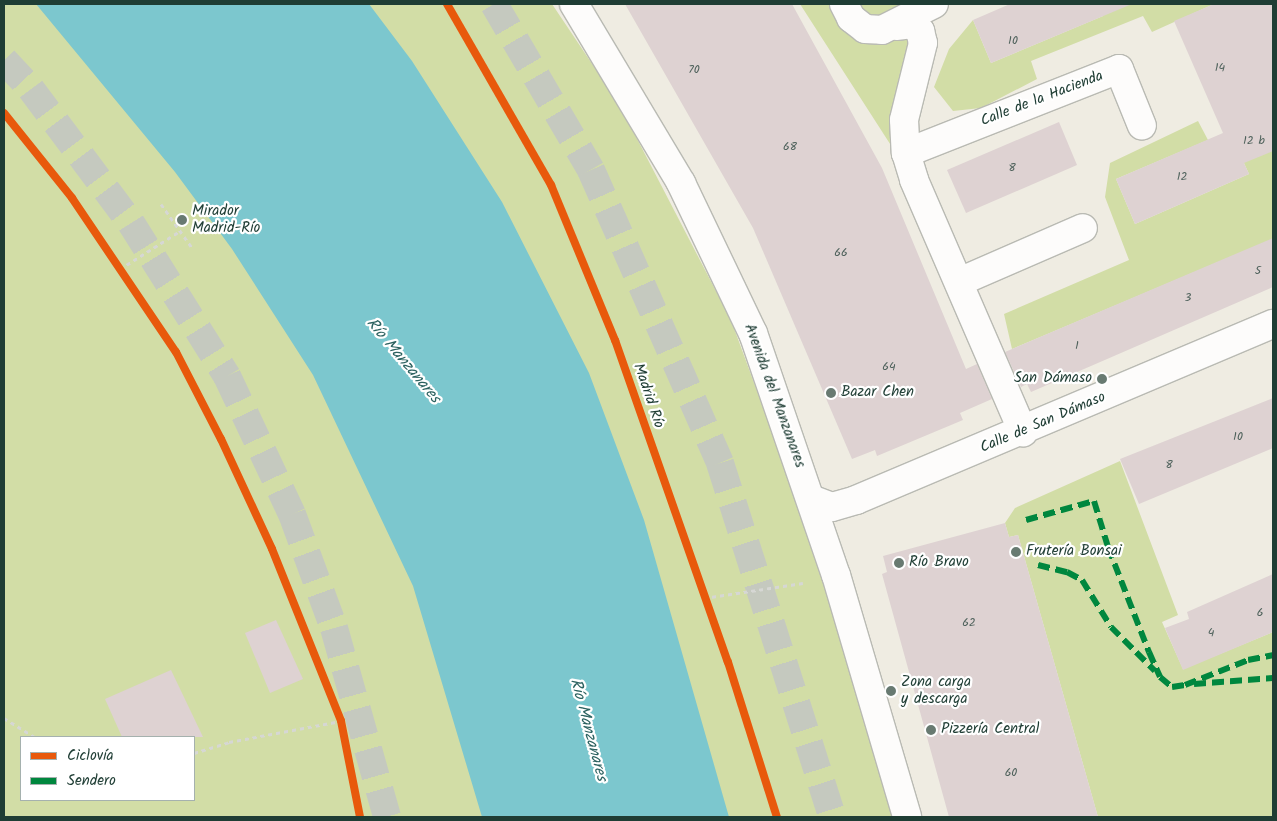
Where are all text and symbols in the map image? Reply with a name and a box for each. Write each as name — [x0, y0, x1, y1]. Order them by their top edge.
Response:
house number: 10 — [1008, 34, 1018, 48]
house number: 14 — [1215, 61, 1225, 75]
house number: 70 — [688, 63, 700, 77]
street label: Calle de la Hacienda — [978, 67, 1106, 131]
house number: 12 b — [1243, 134, 1265, 148]
house number: 68 — [783, 140, 797, 154]
house number: 8 — [1008, 161, 1016, 175]
house number: 12 — [1177, 170, 1187, 184]
place label: Mirador Madrid-Río — [192, 202, 260, 237]
marker: Mirador Madrid-Río — [176, 214, 188, 226]
house number: 66 — [834, 246, 848, 260]
house number: 5 — [1255, 264, 1261, 278]
house number: 3 — [1185, 291, 1191, 305]
water label: Río Manzanares — [362, 314, 444, 408]
street label: Avenida del Manzanares — [740, 322, 808, 470]
house number: 1 — [1075, 339, 1079, 353]
house number: 64 — [882, 360, 896, 374]
street label: Madrid Río — [628, 361, 668, 431]
place label: San Dámaso — [1014, 370, 1092, 388]
marker: San Dámaso — [1096, 373, 1108, 385]
place label: Bazar Chen — [841, 384, 914, 402]
marker: Bazar Chen — [825, 387, 837, 399]
street label: Calle de San Dámaso — [978, 388, 1108, 458]
house number: 10 — [1233, 430, 1243, 444]
house number: 8 — [1165, 458, 1173, 472]
place label: Frutería Bonsai — [1026, 543, 1122, 561]
marker: Frutería Bonsai — [1010, 546, 1022, 558]
place label: Río Bravo — [909, 554, 969, 572]
marker: Río Bravo — [893, 557, 905, 569]
house number: 6 — [1257, 606, 1263, 620]
house number: 62 — [962, 616, 976, 630]
house number: 4 — [1208, 626, 1214, 640]
place label: Zona carga y descarga — [901, 673, 971, 708]
water label: Río Manzanares — [565, 677, 611, 783]
marker: Zona carga y descarga — [885, 685, 897, 697]
place label: Pizzería Central — [941, 721, 1039, 739]
marker: Pizzería Central — [925, 724, 937, 736]
legend — [20, 736, 195, 801]
text: Ciclovía — [67, 744, 114, 768]
house number: 60 — [1005, 766, 1017, 780]
text: Sendero — [67, 769, 116, 793]

